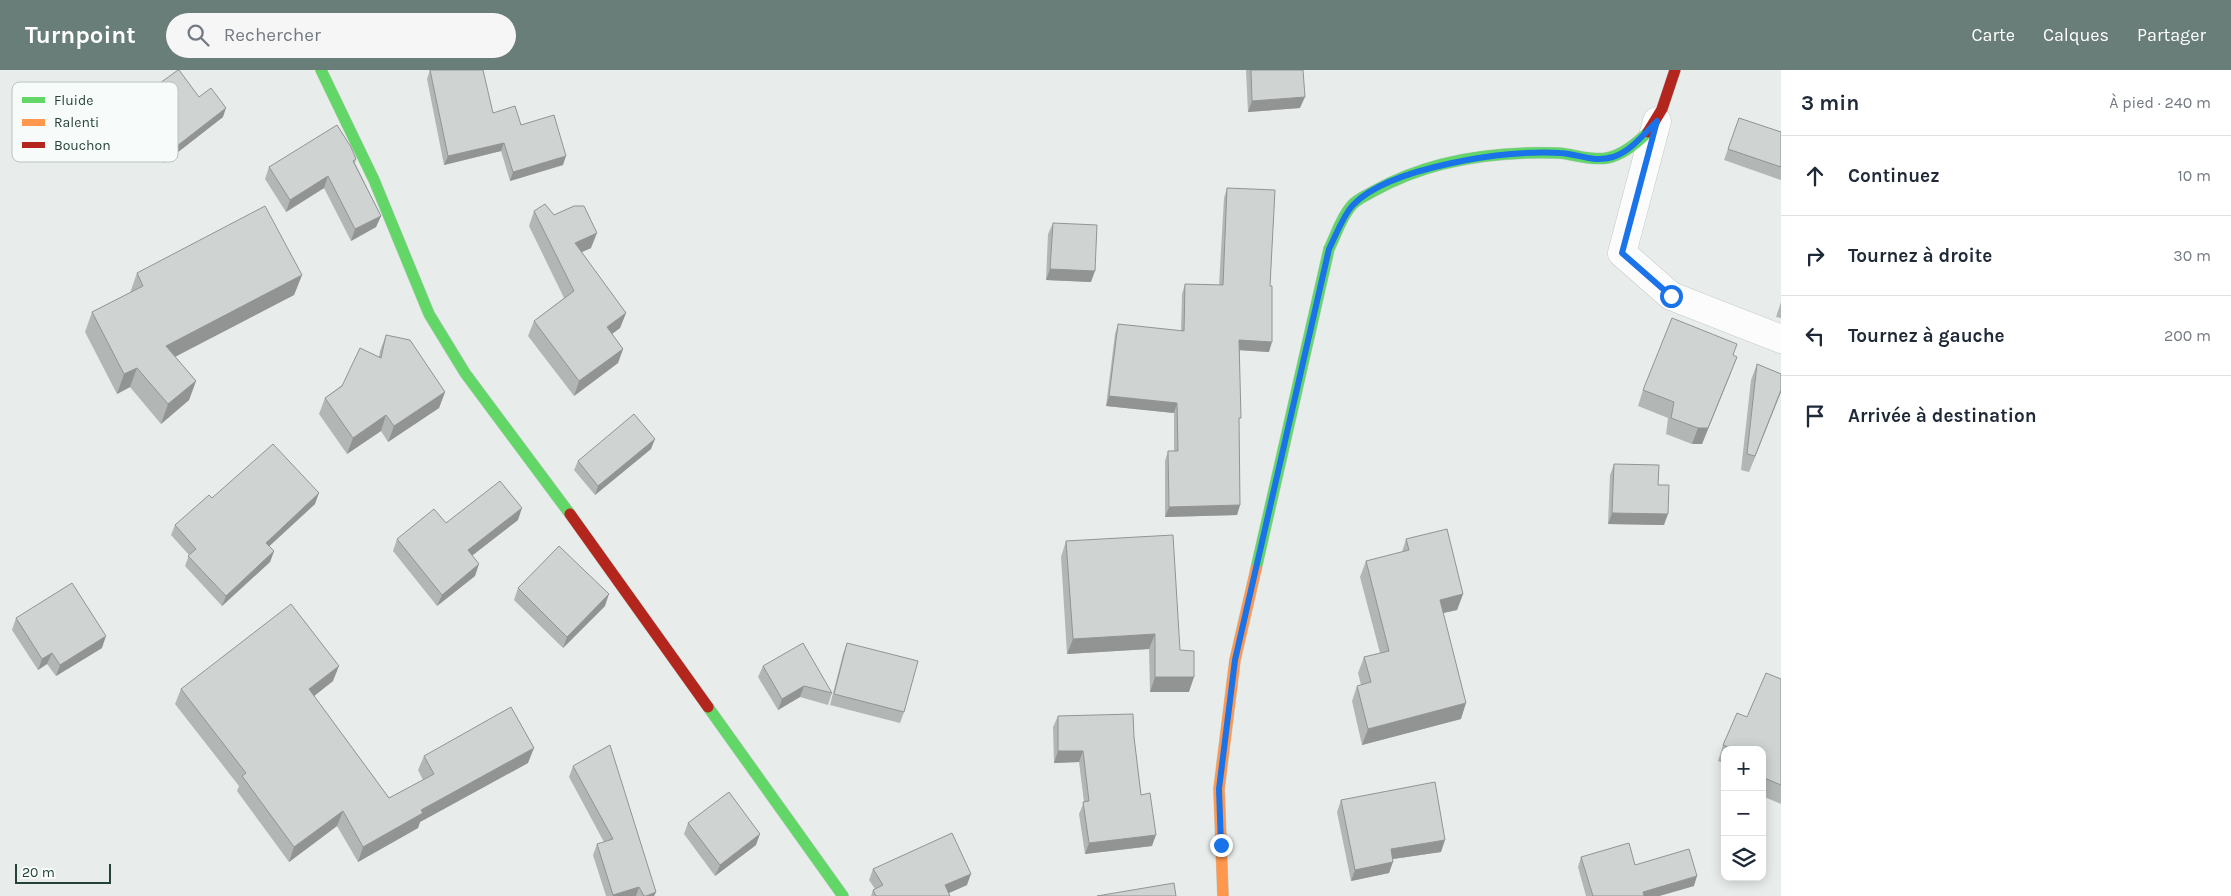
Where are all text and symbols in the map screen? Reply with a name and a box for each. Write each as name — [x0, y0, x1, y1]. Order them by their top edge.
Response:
search box — [166, 13, 516, 58]
text: Turnpoint — [25, 21, 136, 49]
icon: search — [184, 21, 212, 49]
text: Rechercher — [224, 24, 321, 46]
text: Carte — [1971, 24, 2015, 46]
text: Calques — [2043, 24, 2109, 46]
text: Partager — [2137, 24, 2206, 46]
legend — [12, 82, 178, 162]
text: 3 min — [1801, 91, 1859, 115]
text: Fluide — [54, 92, 93, 109]
text: À pied · 240 m — [2109, 93, 2211, 112]
text: Ralenti — [54, 114, 99, 131]
text: Bouchon — [54, 137, 111, 154]
icon: ahead — [1801, 162, 1829, 190]
text: Continuez — [1848, 165, 1940, 187]
text: 10 m — [2177, 166, 2211, 185]
icon: right — [1801, 242, 1829, 270]
text: Tournez à droite — [1848, 245, 1992, 267]
text: 30 m — [2173, 246, 2211, 265]
route start — [1660, 285, 1683, 308]
icon: left — [1801, 322, 1829, 350]
text: Tournez à gauche — [1848, 325, 2005, 347]
text: 200 m — [2164, 326, 2211, 345]
icon: arrive — [1801, 402, 1829, 430]
text: Arrivée à destination — [1848, 405, 2037, 427]
map controls — [1721, 746, 1766, 881]
button: + — [1721, 746, 1766, 791]
button: − — [1721, 791, 1766, 836]
route end — [1210, 834, 1233, 857]
button: layers — [1721, 836, 1766, 881]
scale bar — [15, 861, 111, 884]
text: 20 m — [22, 864, 55, 881]

